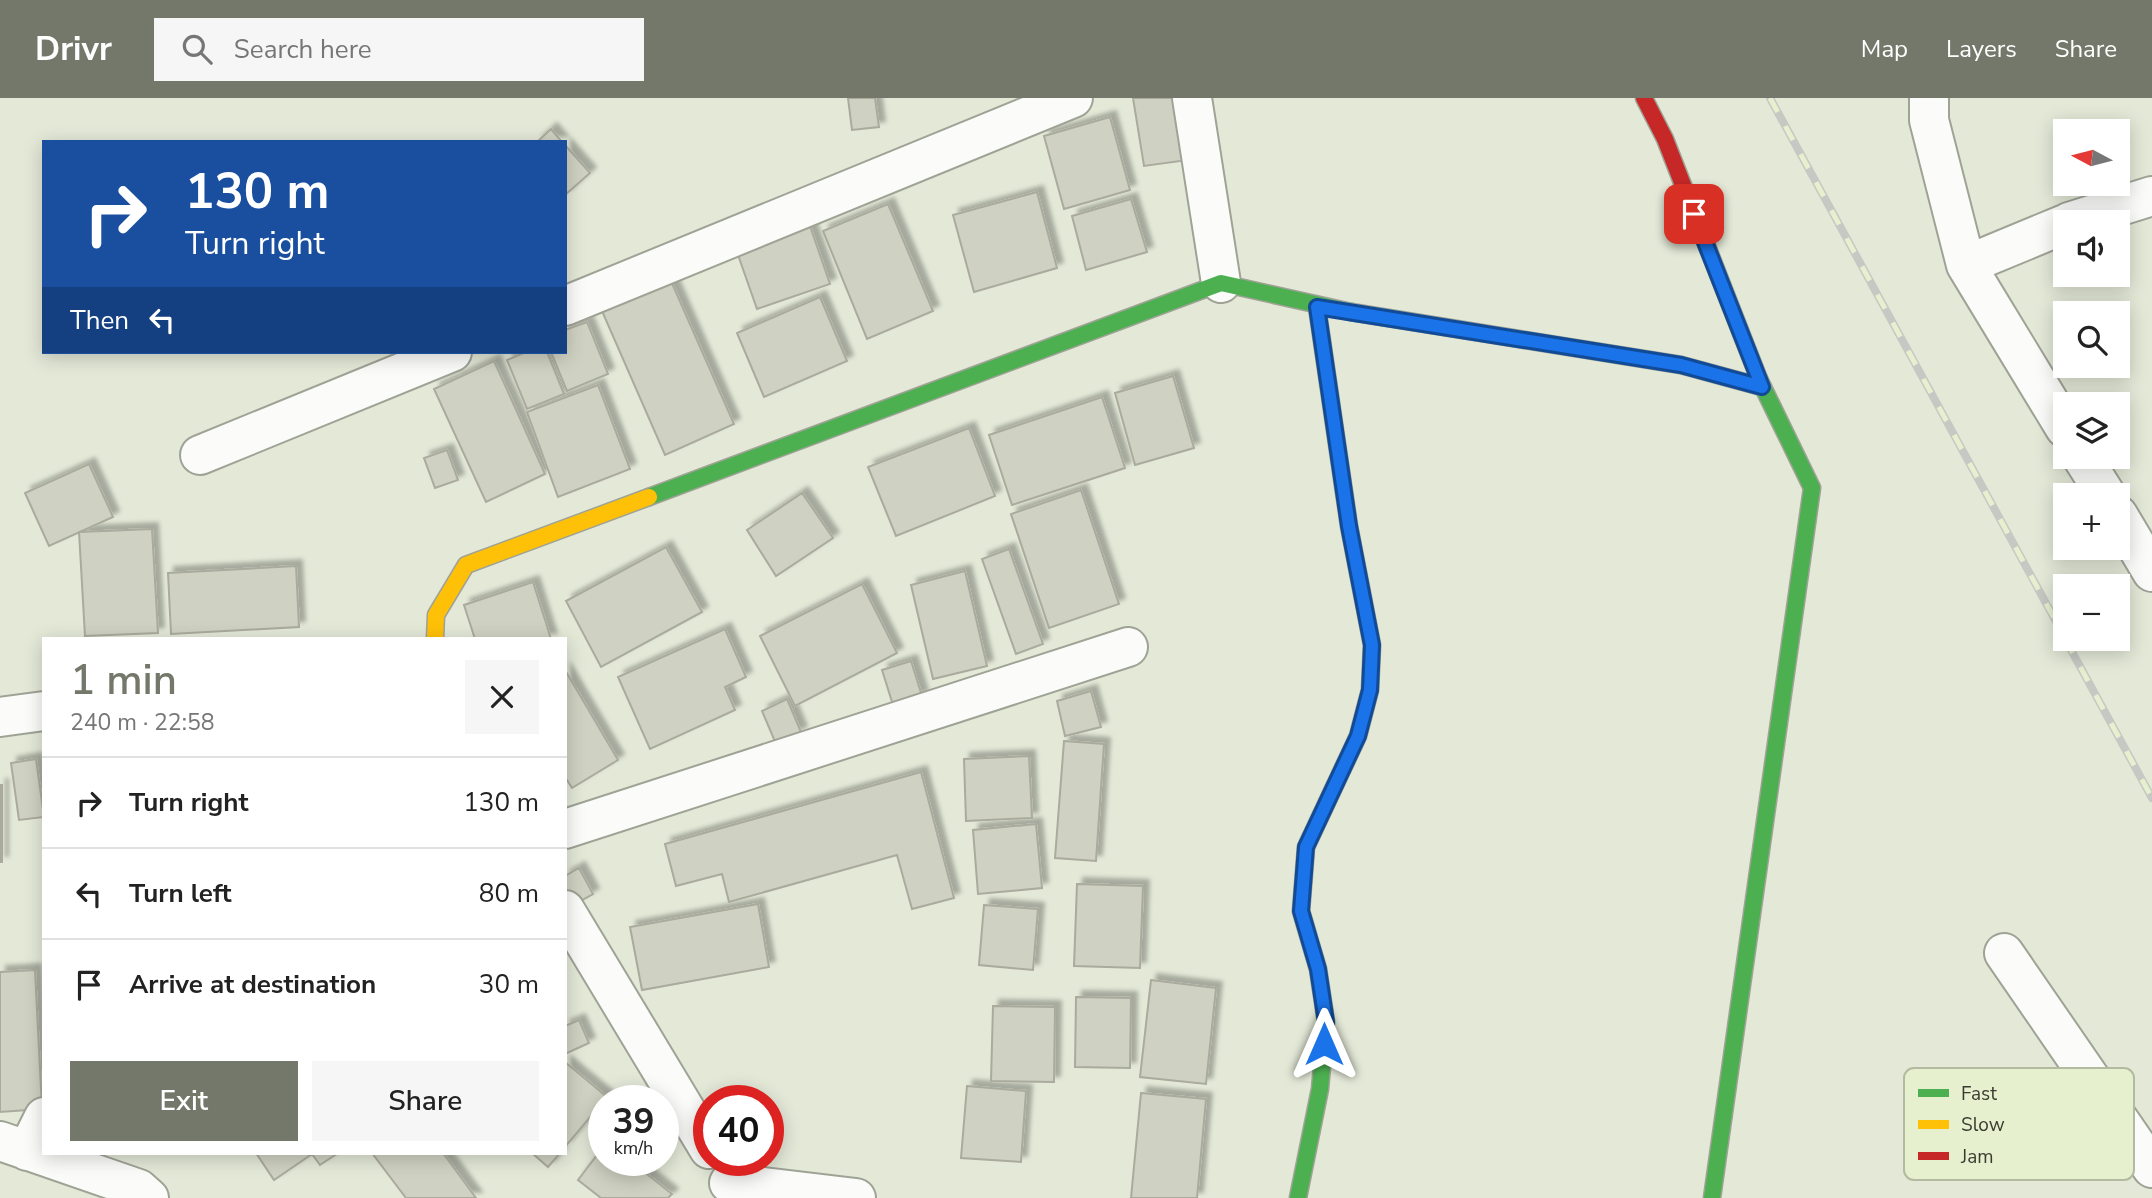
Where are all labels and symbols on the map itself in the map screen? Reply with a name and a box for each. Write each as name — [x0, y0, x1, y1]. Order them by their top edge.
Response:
north arrow — [2053, 119, 2130, 196]
pin — [1664, 184, 1724, 244]
position arrow — [1287, 1007, 1361, 1081]
legend — [1904, 1068, 2134, 1180]
text: Fast — [1961, 1081, 1997, 1107]
speed limit sign: 40 — [693, 1085, 784, 1176]
text: Slow — [1961, 1112, 2005, 1138]
text: Jam — [1960, 1144, 1994, 1170]

